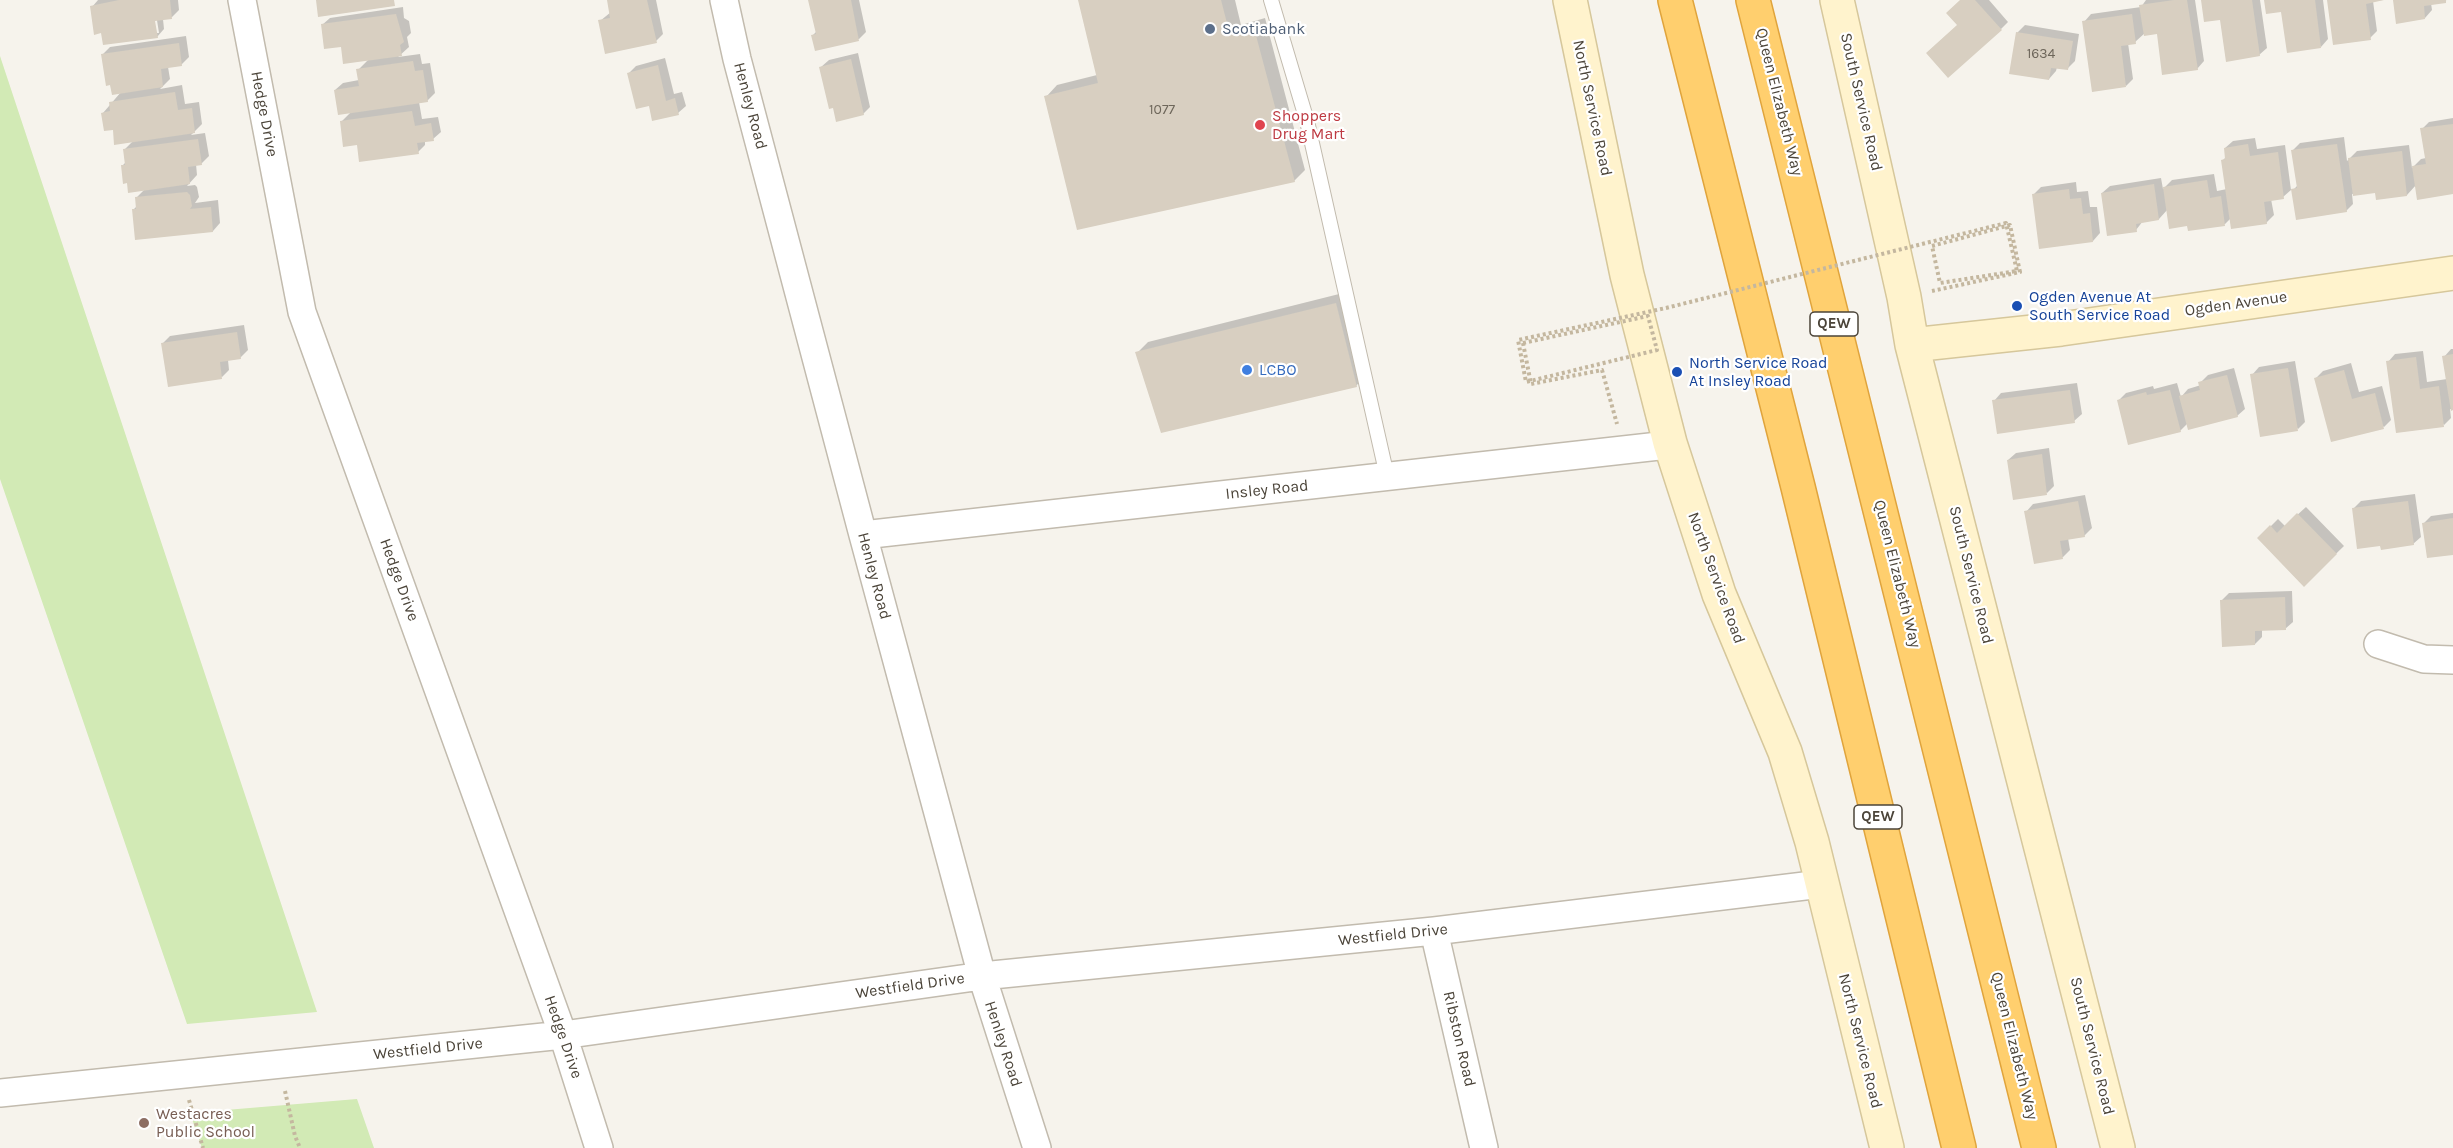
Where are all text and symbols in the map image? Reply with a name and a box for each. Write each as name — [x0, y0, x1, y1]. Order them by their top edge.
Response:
place label: Scotiabank — [1222, 19, 1305, 39]
marker: Scotiabank — [1203, 22, 1217, 36]
street label: Queen Elizabeth Way — [1751, 26, 1807, 178]
street label: South Service Road — [1836, 31, 1886, 173]
street label: North Service Road — [1568, 38, 1616, 178]
house number: 1634 — [2027, 46, 2055, 62]
street label: Henley Road — [729, 60, 771, 152]
street label: Hedge Drive — [246, 70, 282, 158]
house number: 1077 — [1149, 102, 1175, 118]
place label: Shoppers Drug Mart — [1272, 106, 1345, 144]
marker: Shoppers Drug Mart — [1253, 118, 1267, 132]
place label: Ogden Avenue At South Service Road — [2029, 287, 2170, 325]
street label: Ogden Avenue — [2184, 287, 2288, 321]
marker: Ogden Avenue At South Service Road — [2010, 299, 2024, 313]
road number: QEW — [1810, 312, 1858, 336]
place label: North Service Road At Insley Road — [1689, 353, 1828, 391]
place label: LCBO — [1259, 360, 1297, 380]
marker: LCBO — [1240, 363, 1254, 377]
marker: North Service Road At Insley Road — [1670, 365, 1684, 379]
street label: Insley Road — [1225, 476, 1309, 504]
street label: Queen Elizabeth Way — [1869, 498, 1925, 650]
street label: South Service Road — [1945, 504, 1997, 646]
street label: North Service Road — [1683, 510, 1749, 646]
street label: Henley Road — [853, 530, 895, 622]
street label: Hedge Drive — [375, 536, 423, 624]
road number: QEW — [1854, 805, 1902, 829]
street label: Westfield Drive — [1337, 920, 1449, 950]
street label: Westfield Drive — [854, 969, 966, 1003]
street label: Queen Elizabeth Way — [1986, 970, 2042, 1122]
street label: North Service Road — [1834, 971, 1886, 1111]
street label: South Service Road — [2066, 975, 2118, 1117]
street label: Ribston Road — [1439, 989, 1479, 1089]
street label: Hedge Drive — [540, 993, 586, 1081]
street label: Henley Road — [980, 999, 1026, 1089]
street label: Westfield Drive — [372, 1034, 484, 1064]
place label: Westacres Public School — [156, 1104, 255, 1142]
marker: Westacres Public School — [137, 1116, 151, 1130]

